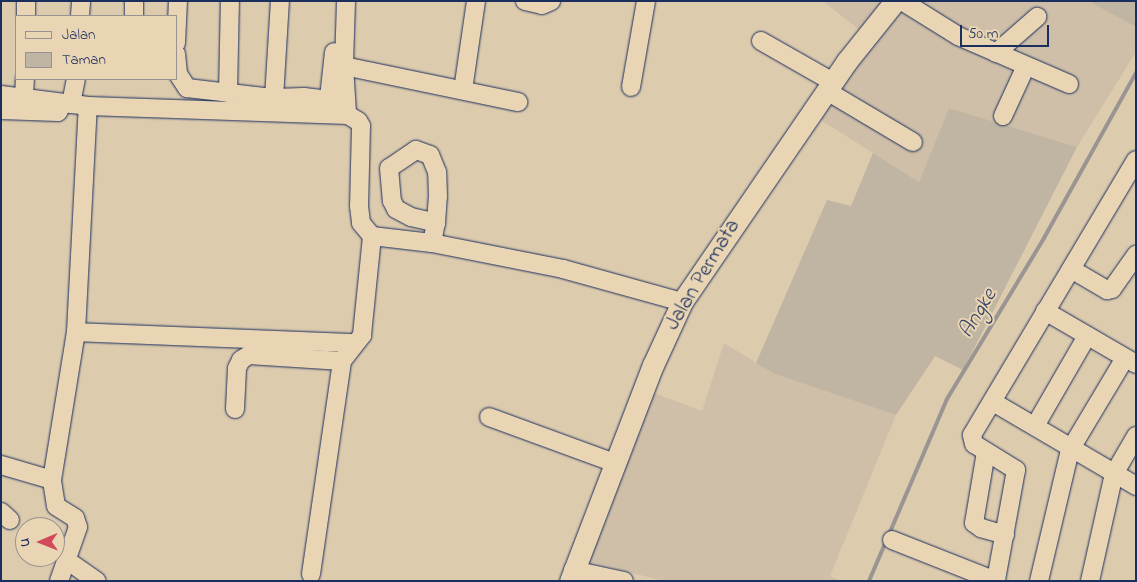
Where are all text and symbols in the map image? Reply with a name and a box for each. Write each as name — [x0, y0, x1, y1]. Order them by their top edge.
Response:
legend — [15, 15, 178, 80]
scale bar — [962, 15, 1051, 47]
text: 50 m — [968, 23, 998, 45]
text: Jalan — [62, 24, 95, 46]
text: Taman — [62, 49, 106, 71]
street label: Jalan Permata — [660, 215, 746, 335]
water label: Angke — [954, 285, 1004, 343]
north arrow — [15, 517, 65, 567]
text: U — [15, 538, 36, 547]

